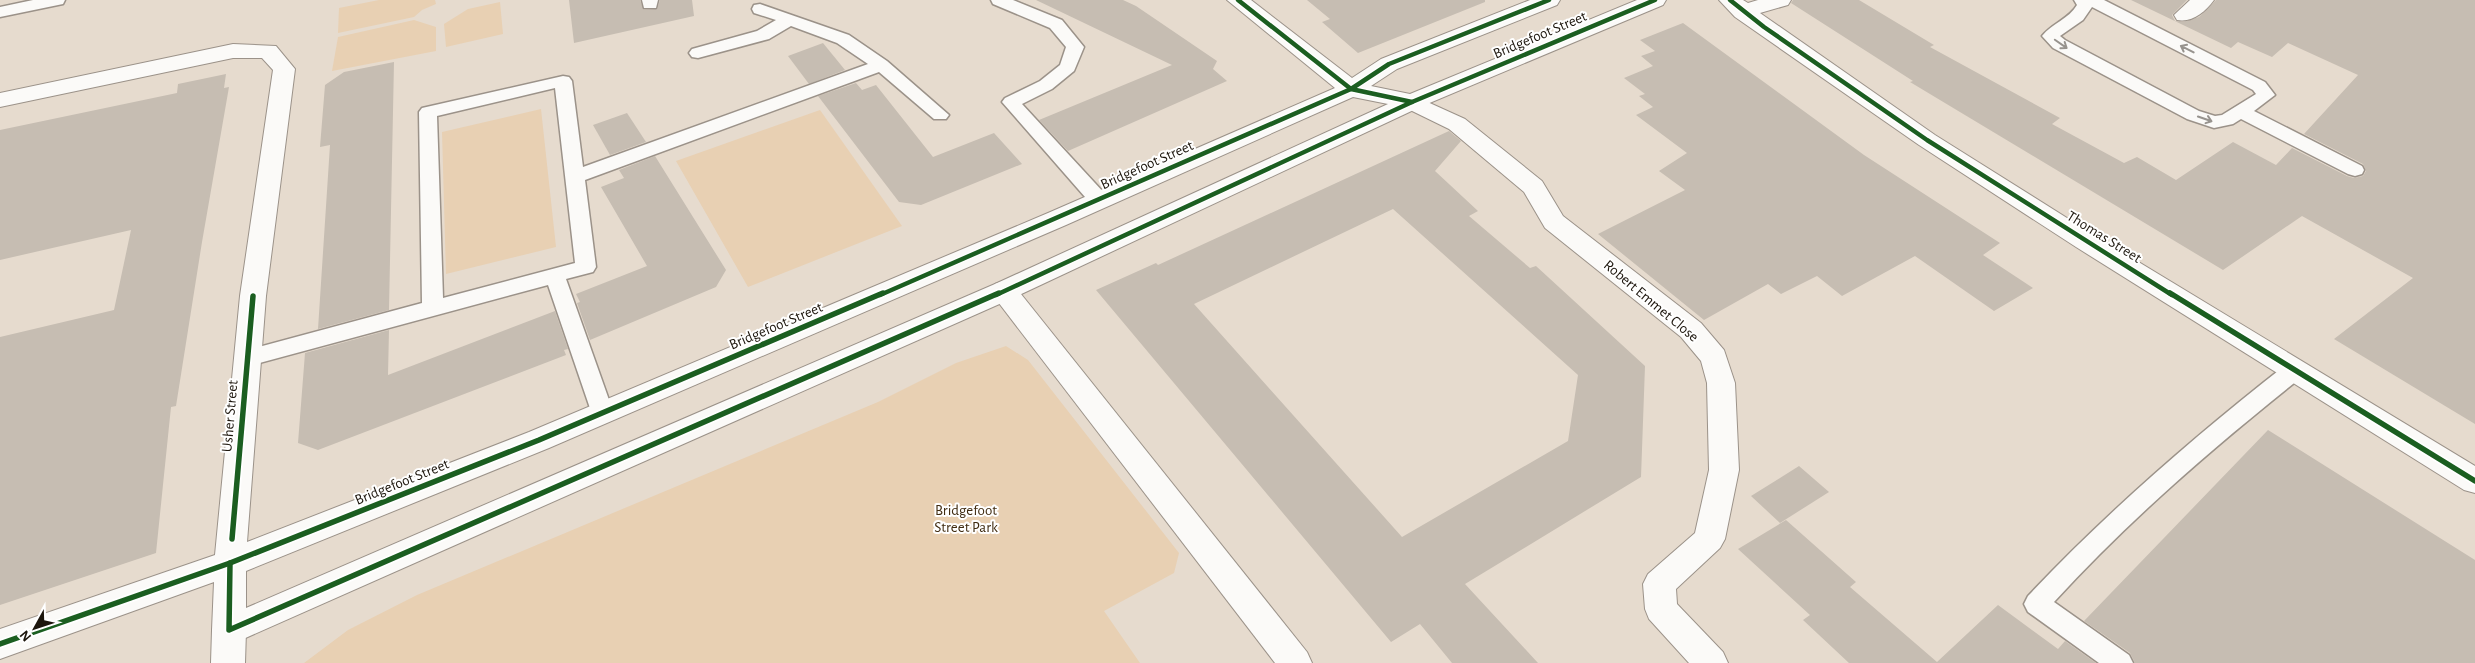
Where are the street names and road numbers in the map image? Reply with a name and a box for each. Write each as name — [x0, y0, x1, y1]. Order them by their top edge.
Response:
street label: Bridgefoot Street — [1491, 8, 1589, 61]
street label: Bridgefoot Street — [1098, 138, 1196, 192]
street label: Thomas Street — [2064, 208, 2144, 266]
street label: Robert Emmet Close — [1601, 257, 1701, 345]
street label: Bridgefoot Street — [727, 299, 825, 352]
street label: Usher Street — [219, 379, 241, 453]
street label: Bridgefoot Street — [353, 456, 451, 508]

